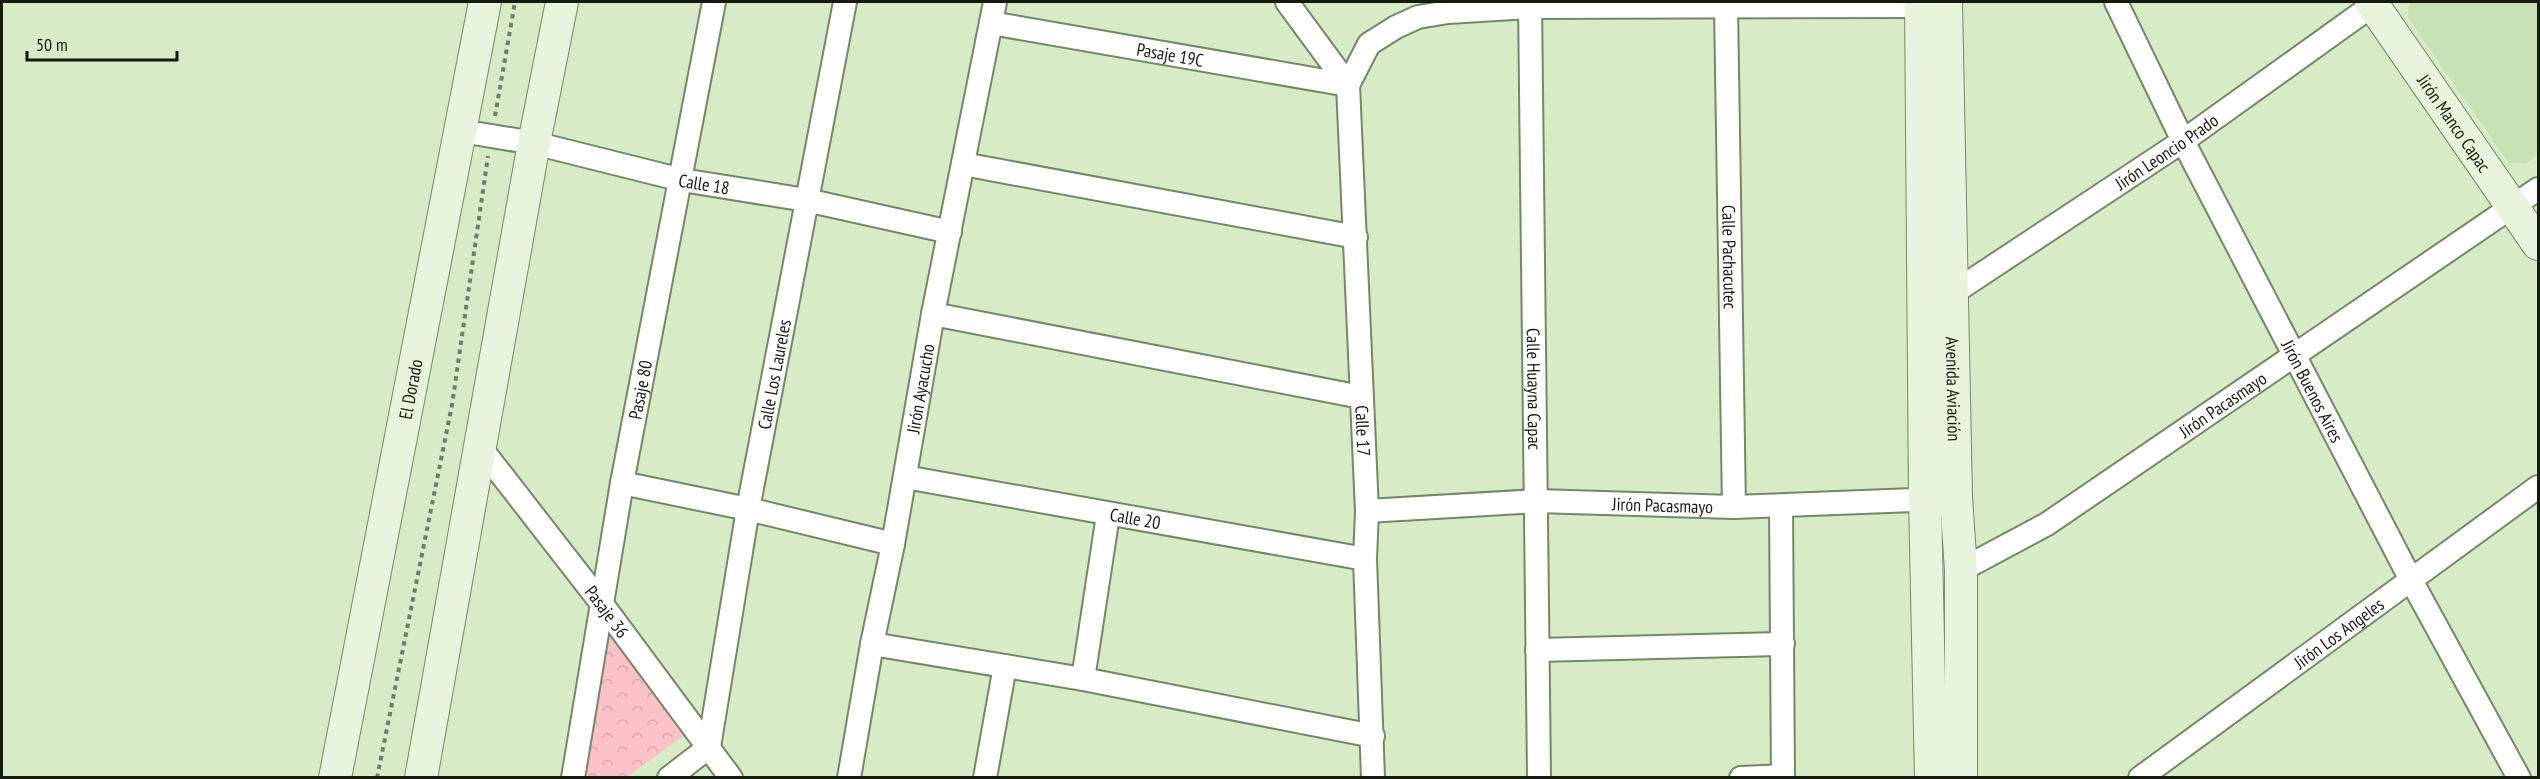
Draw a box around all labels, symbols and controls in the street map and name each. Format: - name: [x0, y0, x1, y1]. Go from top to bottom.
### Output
- scale bar: [27, 24, 177, 62]
- text: 50 m: [36, 33, 68, 56]
- street label: Pasaje 19C: [1135, 37, 1206, 71]
- street label: Jirón Manco Capac: [2412, 69, 2497, 177]
- street label: Jirón Leoncio Prado: [2109, 108, 2223, 195]
- street label: Calle 18: [677, 168, 731, 199]
- street label: Calle Pachacutec: [1718, 205, 1742, 310]
- street label: Calle Los Laureles: [752, 317, 796, 431]
- street label: Calle Huayna Capac: [1522, 328, 1547, 451]
- street label: Jirón Buenos Aires: [2276, 335, 2349, 446]
- street label: Avenida Aviación: [1941, 336, 1966, 441]
- street label: Jirón Ayacucho: [901, 342, 939, 436]
- street label: El Dorado: [393, 357, 427, 421]
- street label: Pasaje 80: [623, 358, 657, 421]
- street label: Jirón Pacasmayo: [2174, 366, 2271, 443]
- street label: Calle 17: [1351, 405, 1376, 457]
- street label: Jirón Pacasmayo: [1611, 492, 1714, 518]
- street label: Calle 20: [1108, 502, 1163, 534]
- street label: Pasaje 36: [580, 581, 634, 642]
- street label: Jirón Los Angeles: [2288, 592, 2388, 674]

